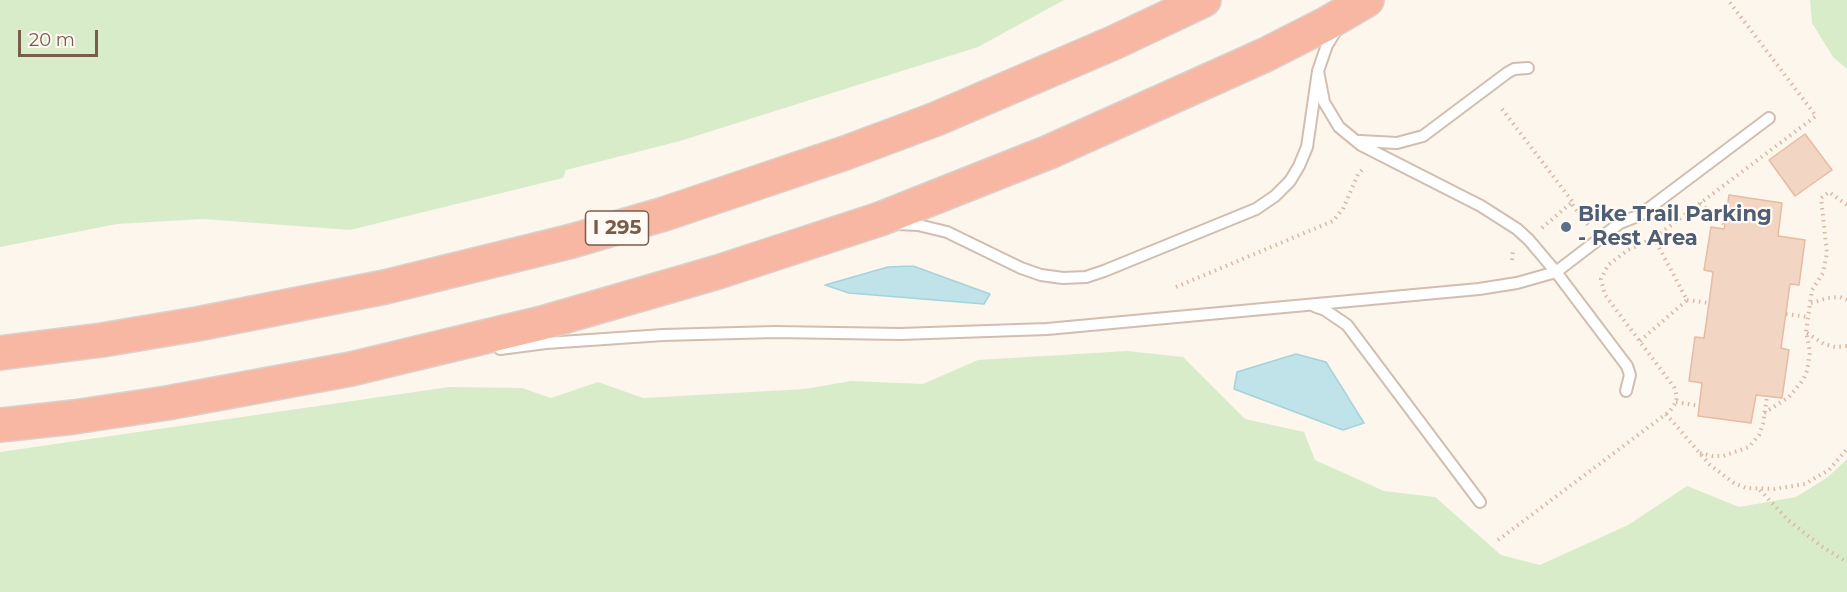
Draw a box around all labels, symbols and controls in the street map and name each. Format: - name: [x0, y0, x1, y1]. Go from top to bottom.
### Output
- scale bar: [21, 18, 100, 56]
- text: 20 m: [29, 29, 75, 51]
- place label: Bike Trail Parking - Rest Area: [1578, 202, 1772, 252]
- road number: I 295: [586, 211, 648, 245]
- marker: Bike Trail Parking - Rest Area: [1559, 220, 1573, 234]

